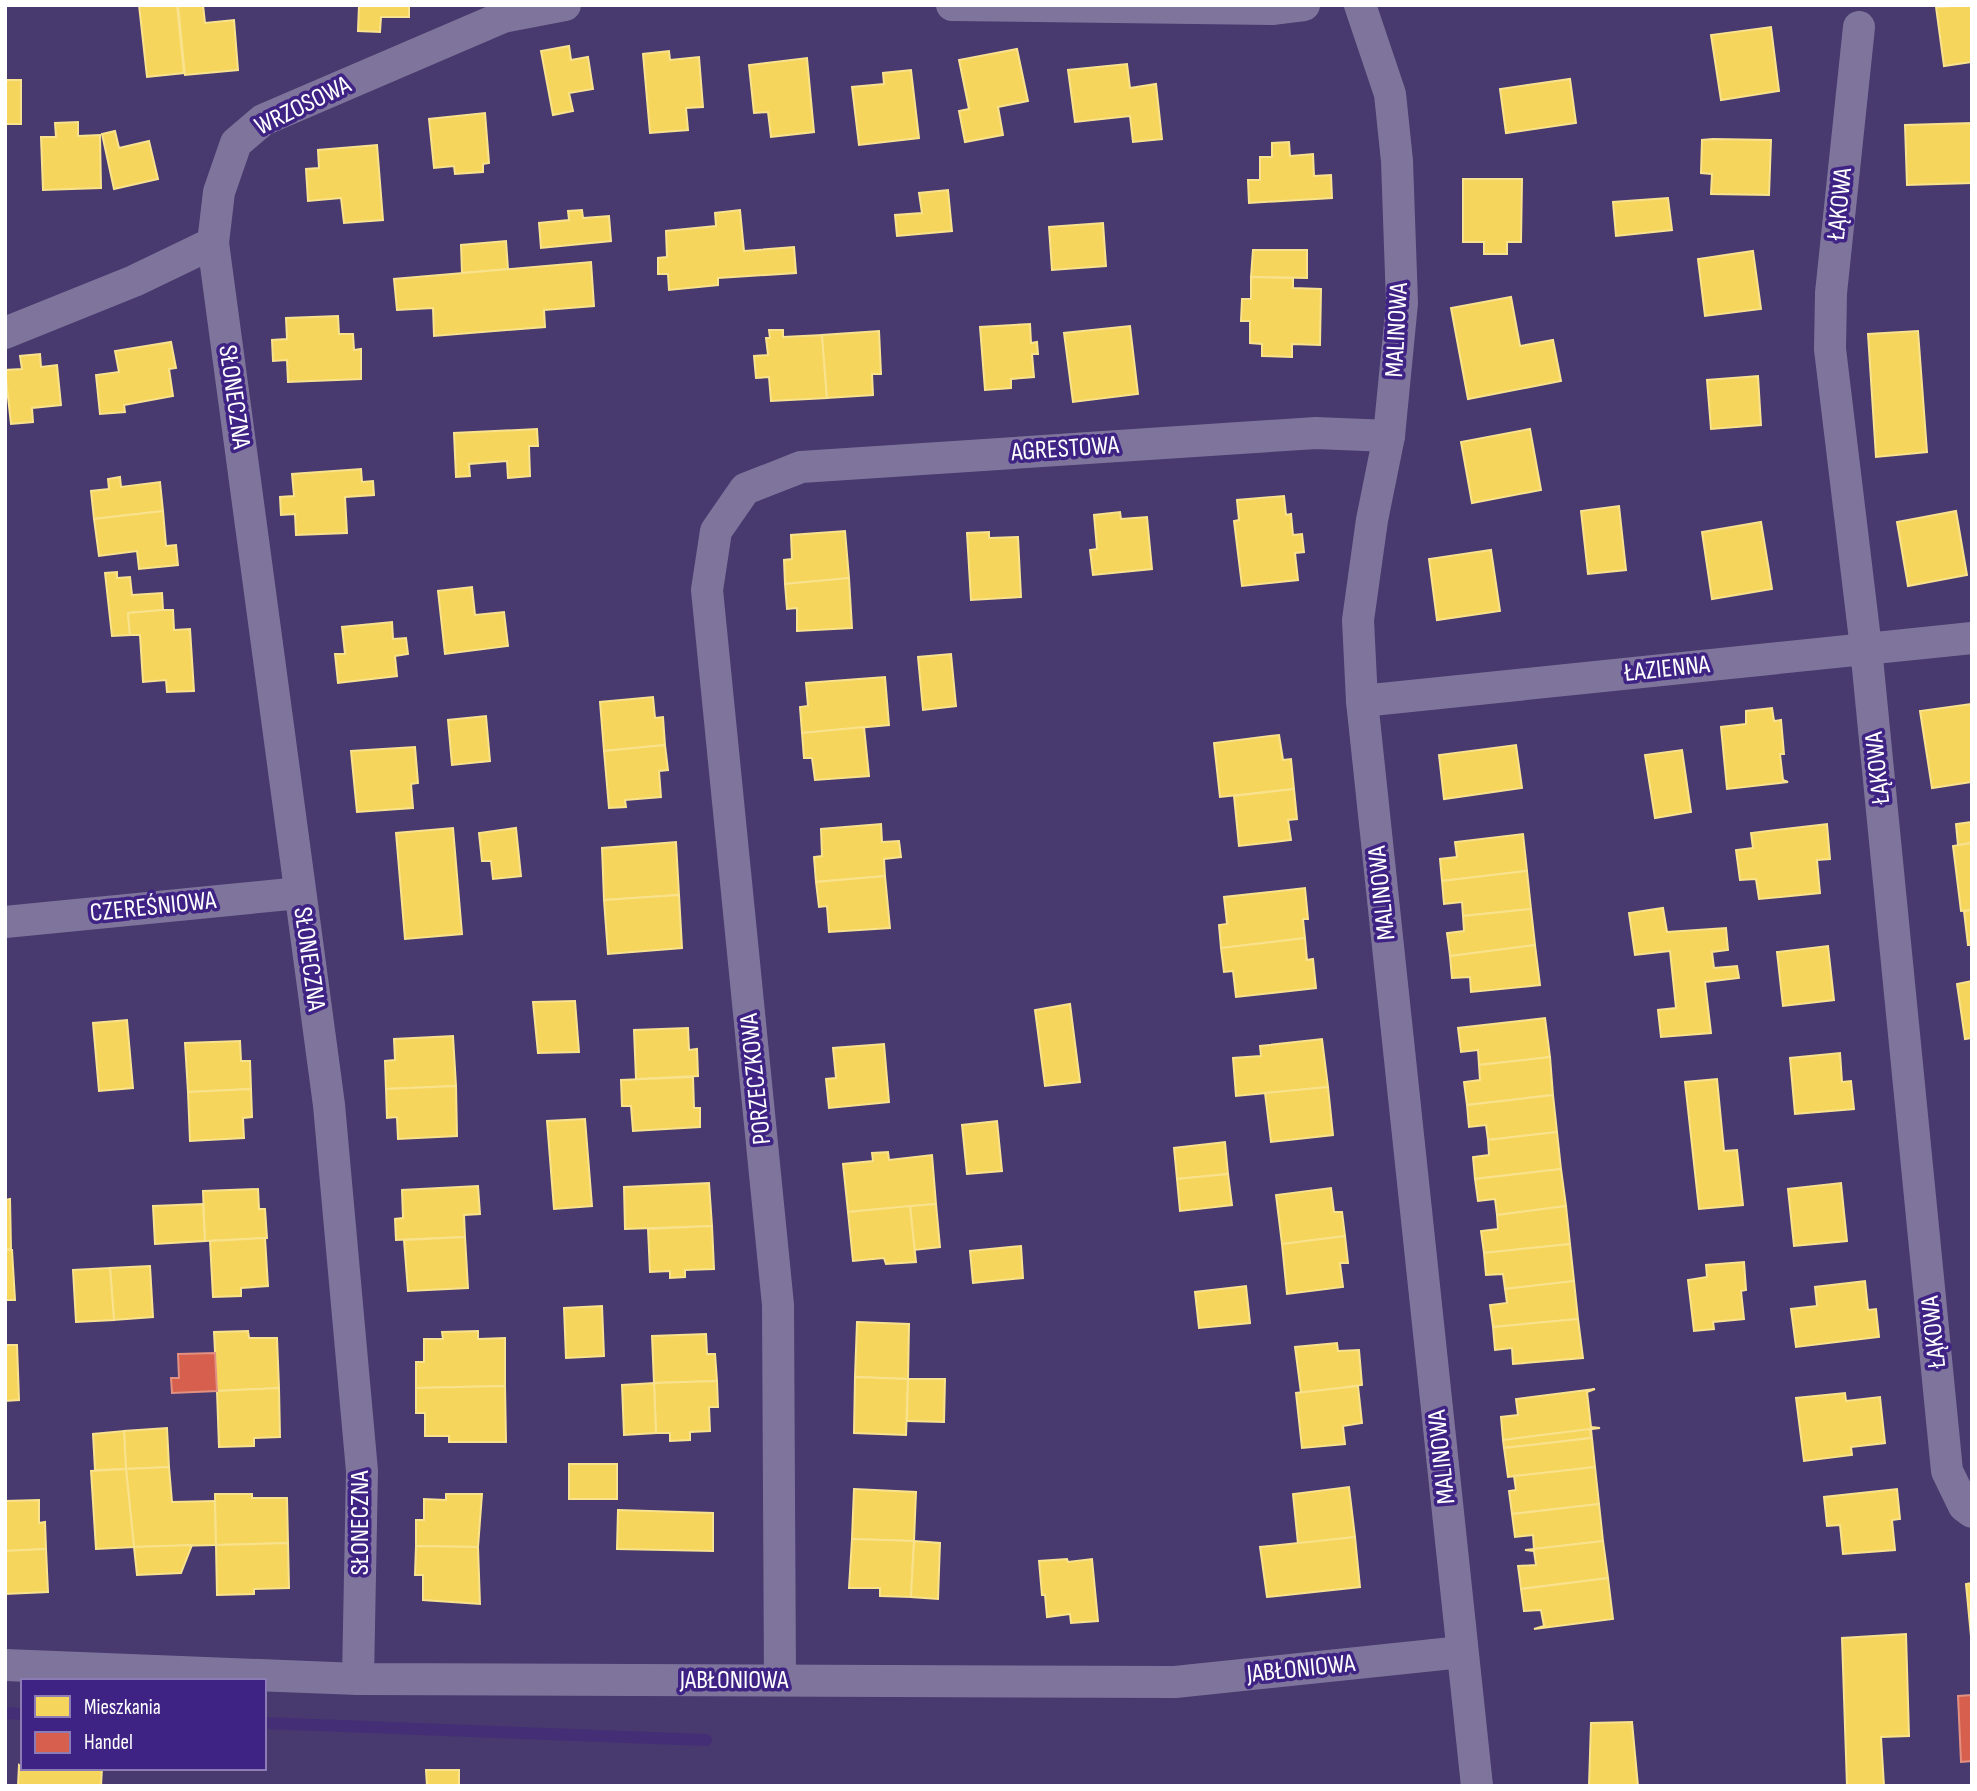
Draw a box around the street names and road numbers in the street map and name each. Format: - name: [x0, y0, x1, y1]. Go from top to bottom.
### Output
- street label: WRZOSOWA: [250, 69, 357, 143]
- street label: ŁĄKOWA: [1821, 165, 1859, 243]
- street label: MALINOWA: [1379, 281, 1415, 378]
- street label: SŁONECZNA: [211, 343, 257, 452]
- street label: AGRESTOWA: [1009, 430, 1121, 468]
- street label: ŁAZIENNA: [1622, 649, 1712, 689]
- street label: ŁĄKOWA: [1859, 729, 1897, 807]
- street label: MALINOWA: [1362, 843, 1402, 942]
- street label: CZEREŚNIOWA: [88, 885, 218, 929]
- street label: SŁONECZNA: [286, 905, 332, 1014]
- street label: PORZECZKOWA: [734, 1011, 778, 1146]
- street label: ŁĄKOWA: [1915, 1293, 1953, 1371]
- street label: MALINOWA: [1422, 1407, 1462, 1506]
- street label: SŁONECZNA: [345, 1470, 376, 1575]
- street label: JABŁONIOWA: [1244, 1648, 1358, 1690]
- street label: JABŁONIOWA: [679, 1665, 789, 1696]

